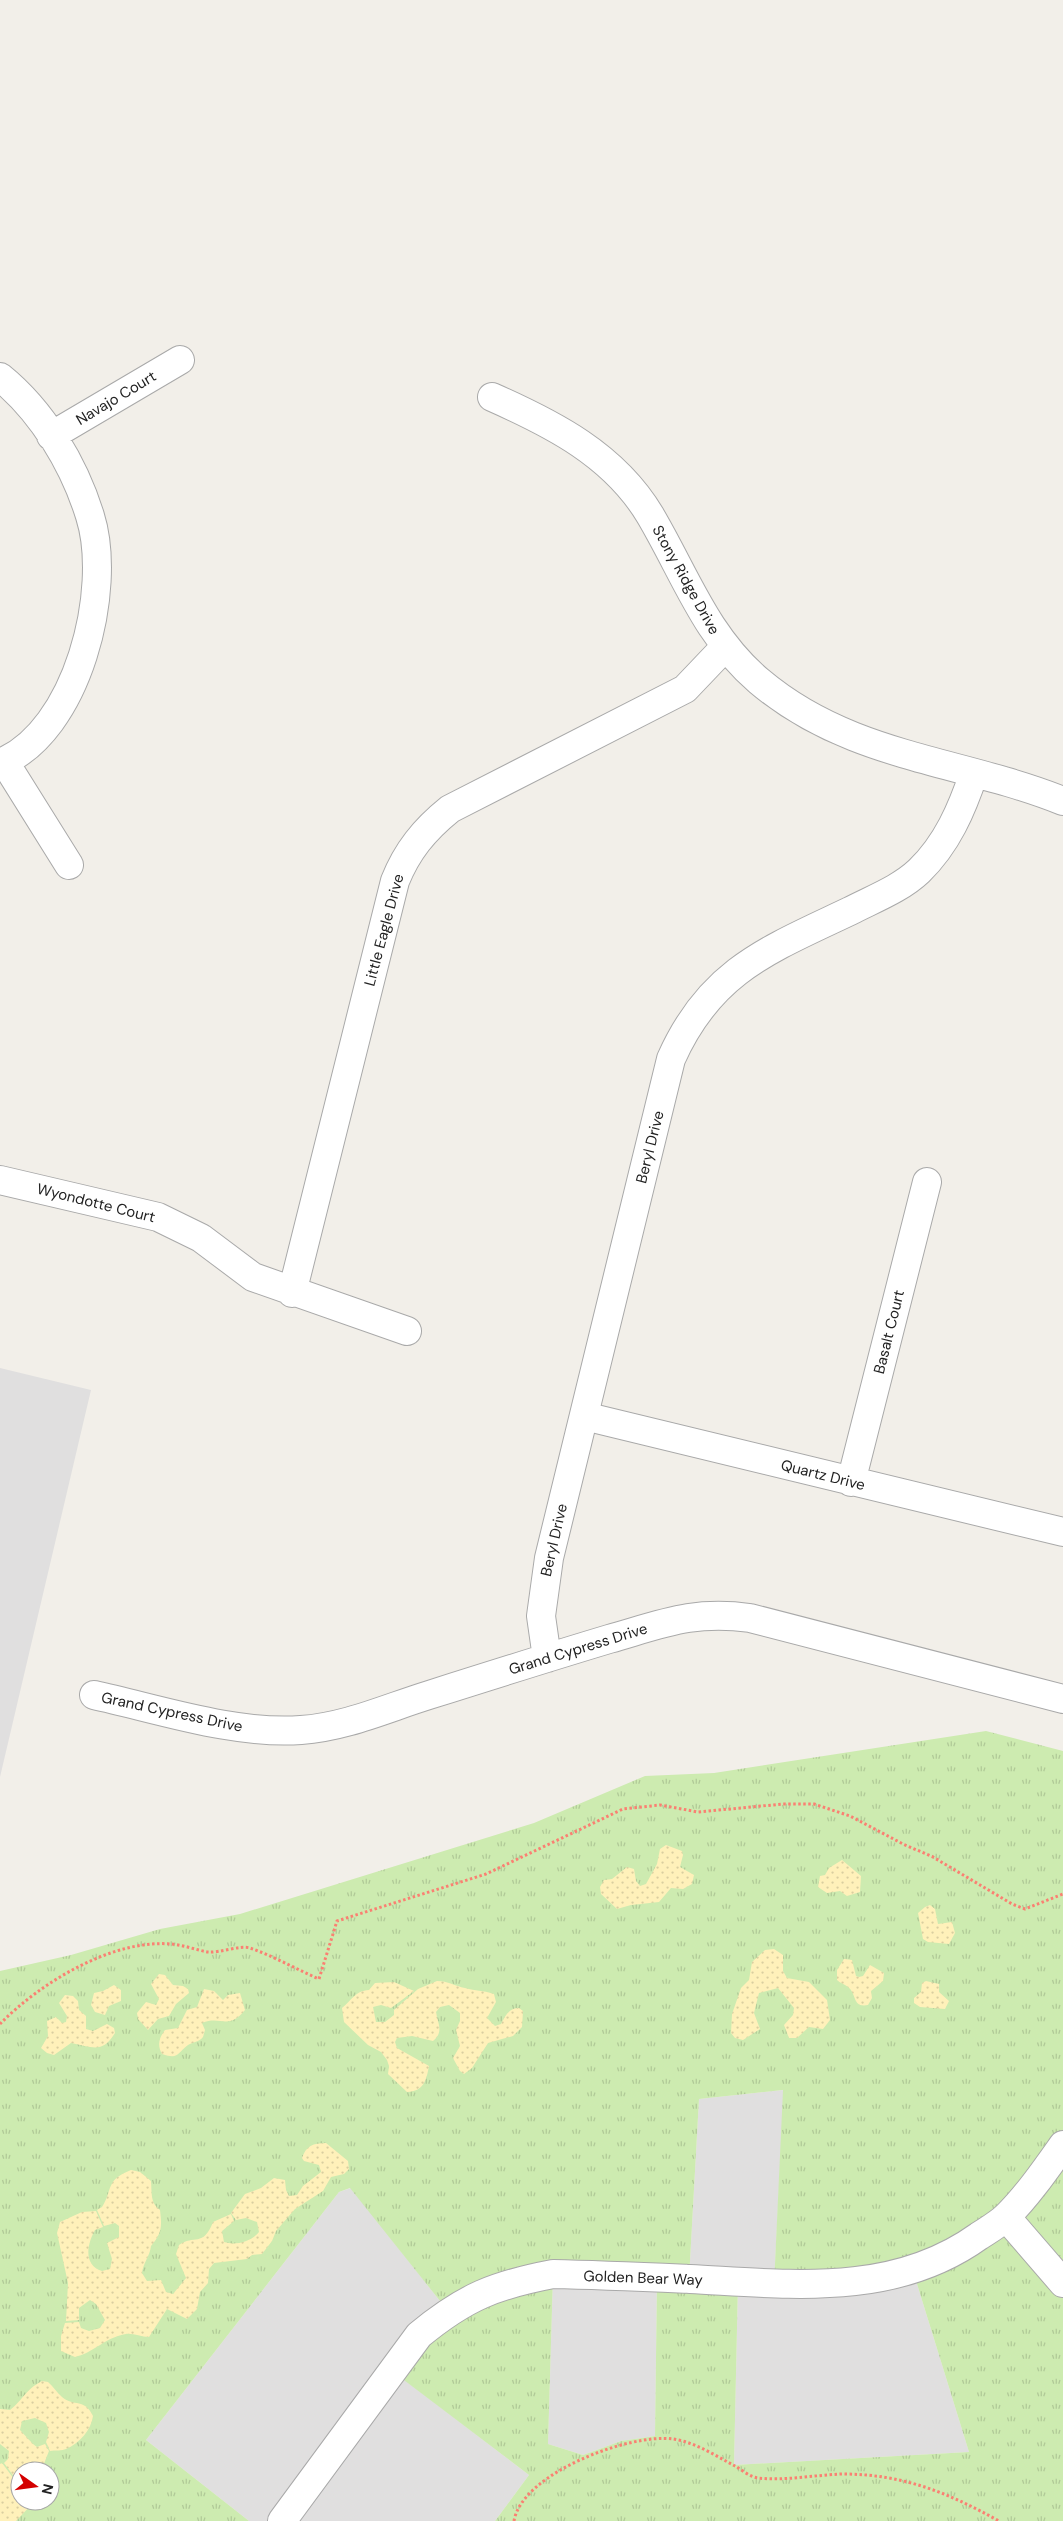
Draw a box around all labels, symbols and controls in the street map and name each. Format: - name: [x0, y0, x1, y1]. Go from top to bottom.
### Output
- street label: Navajo Court: [72, 366, 160, 430]
- street label: Stony Ridge Drive: [648, 522, 724, 638]
- street label: Little Eagle Drive: [359, 872, 409, 988]
- street label: Beryl Drive: [631, 1109, 669, 1185]
- street label: Wyondotte Court: [35, 1179, 157, 1227]
- street label: Basalt Court: [869, 1288, 909, 1376]
- street label: Quartz Drive: [779, 1455, 867, 1495]
- street label: Beryl Drive: [536, 1502, 572, 1578]
- street label: Grand Cypress Drive: [506, 1618, 650, 1680]
- street label: Grand Cypress Drive: [100, 1687, 244, 1737]
- street label: Golden Bear Way: [583, 2266, 704, 2290]
- north arrow: [10, 2461, 60, 2511]
- text: N: [38, 2482, 58, 2496]

